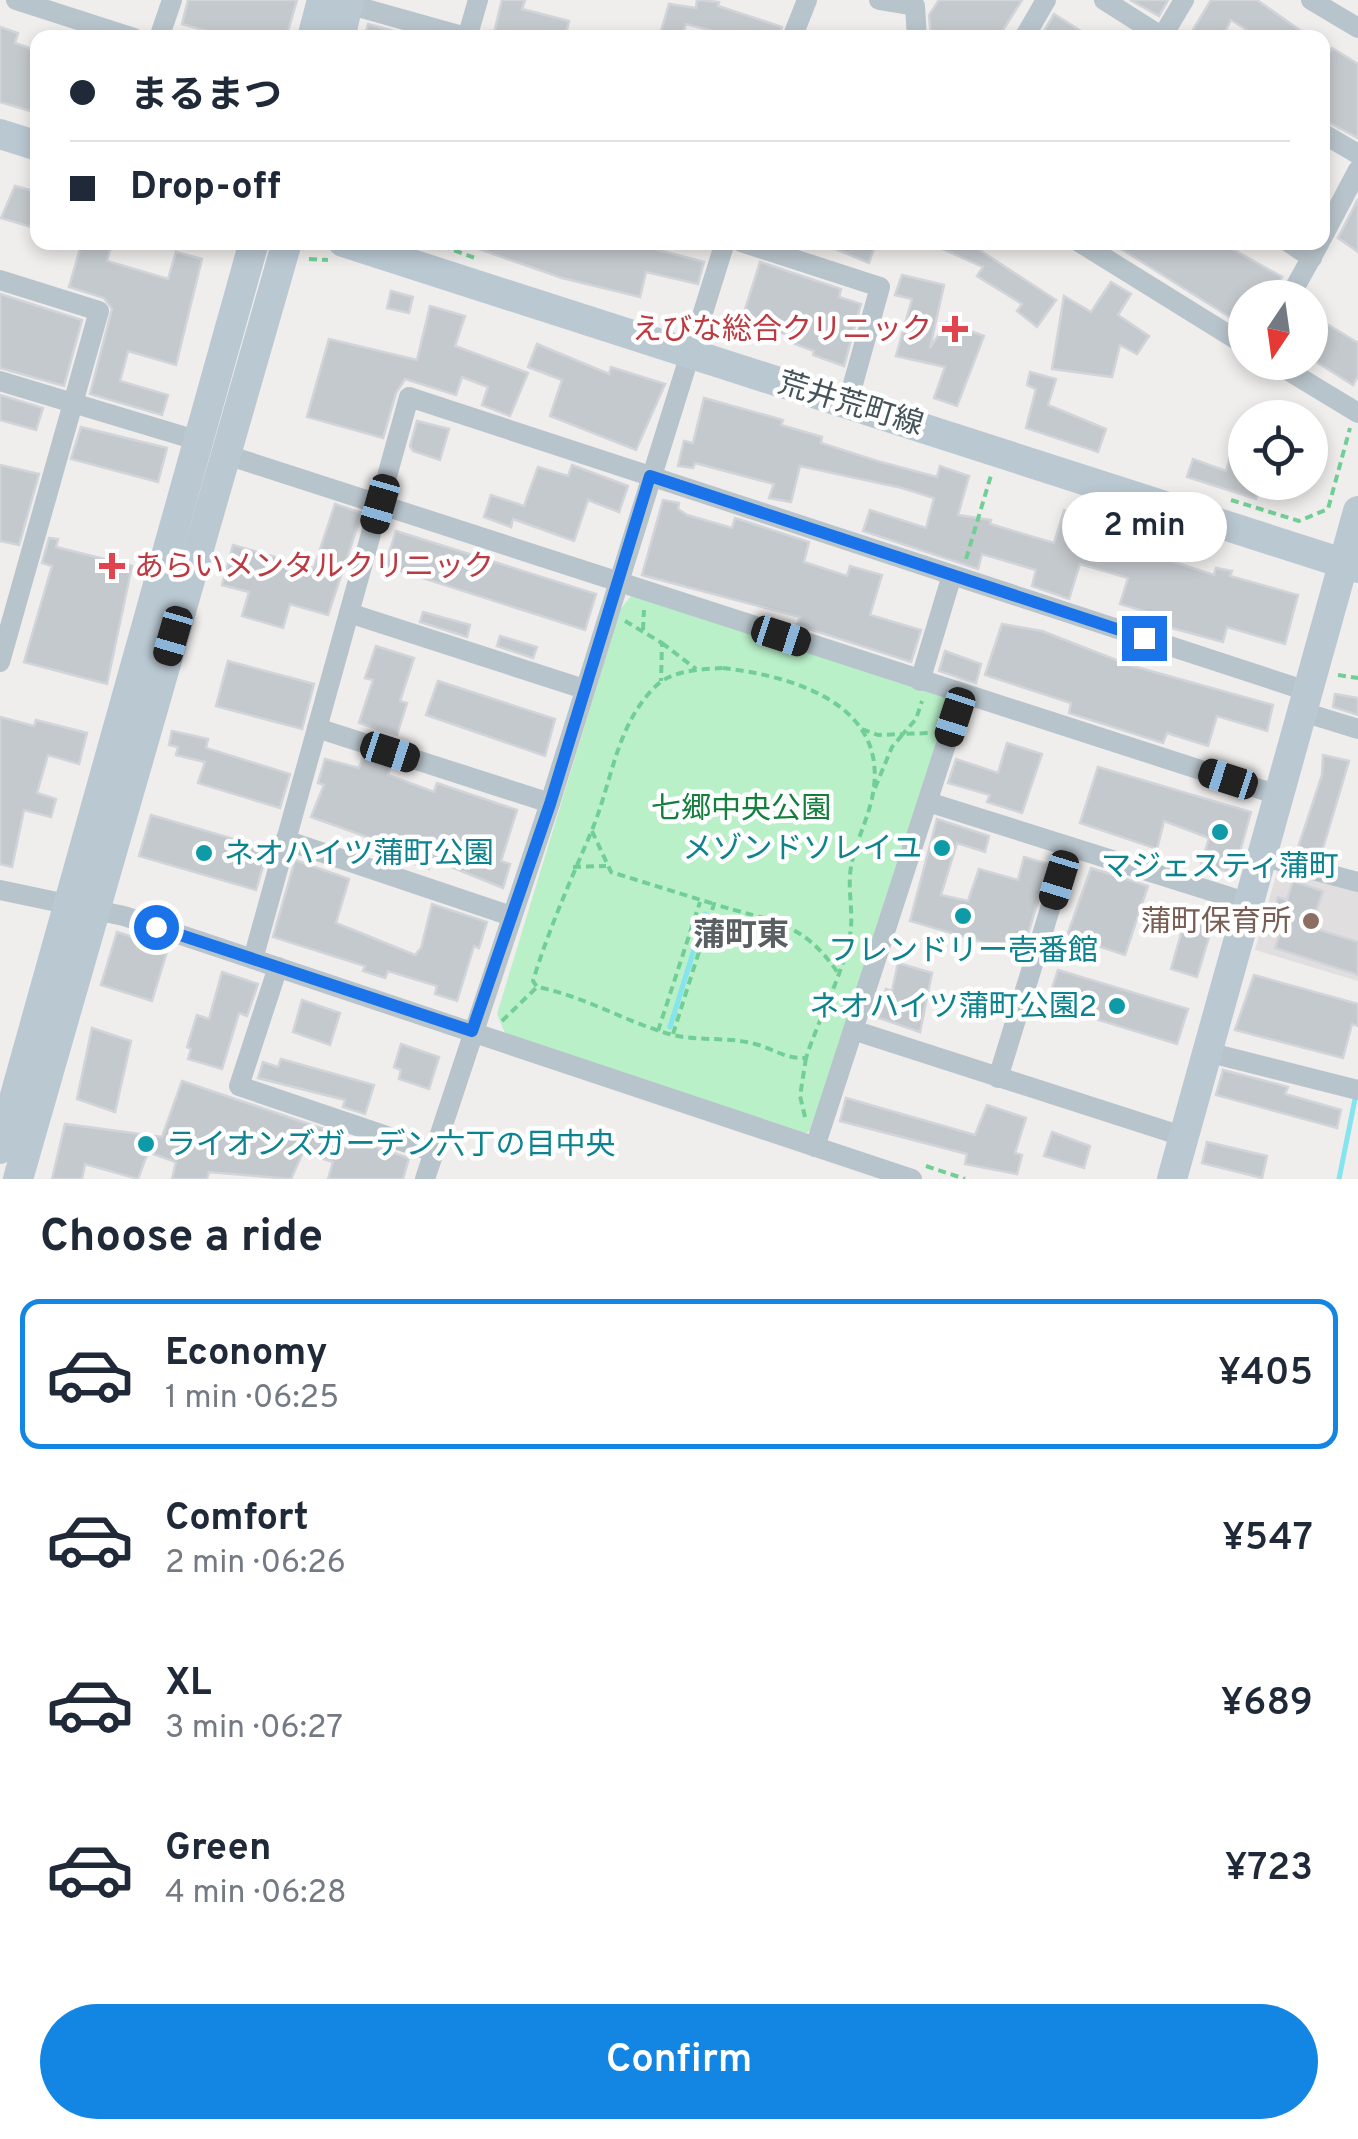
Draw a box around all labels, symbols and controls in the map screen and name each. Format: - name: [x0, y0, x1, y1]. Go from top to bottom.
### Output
- text: まるまつ: [130, 73, 282, 122]
- text: Drop-off: [130, 164, 281, 213]
- north arrow: [1228, 280, 1328, 380]
- map controls: [1228, 280, 1328, 500]
- place label: えびな総合クリニック: [632, 313, 932, 350]
- marker: えびな総合クリニック: [942, 316, 968, 342]
- street label: 荒井荒町線: [773, 366, 927, 445]
- button: locate: [1228, 400, 1328, 500]
- car: [357, 471, 403, 537]
- callout: 2 min: [1062, 493, 1226, 563]
- text: 2 min: [1103, 507, 1186, 547]
- place label: あらいメンタルクリニック: [134, 550, 494, 587]
- marker: あらいメンタルクリニック: [99, 553, 125, 579]
- car: [150, 603, 196, 669]
- car: [748, 612, 814, 660]
- route end: [1122, 616, 1167, 661]
- car: [931, 684, 979, 750]
- car: [357, 728, 423, 776]
- car: [1195, 755, 1261, 803]
- park label: 七郷中央公園: [651, 792, 831, 829]
- marker: マジェスティ蒲町: [1209, 821, 1231, 843]
- place label: メゾンドソレイユ: [683, 832, 922, 869]
- place label: ネオハイツ蒲町公園: [224, 837, 493, 874]
- marker: メゾンドソレイユ: [931, 837, 953, 859]
- marker: ネオハイツ蒲町公園: [193, 842, 215, 864]
- car: [1036, 847, 1082, 913]
- place label: マジェスティ蒲町: [1101, 850, 1339, 887]
- route start: [134, 905, 179, 950]
- marker: フレンドリー壱番館: [952, 905, 974, 927]
- place label: 蒲町保育所: [1141, 905, 1291, 942]
- marker: 蒲町保育所: [1300, 910, 1322, 932]
- district label: 蒲町東: [693, 917, 789, 957]
- place label: フレンドリー壱番館: [828, 934, 1098, 971]
- place label: ネオハイツ蒲町公園2: [809, 990, 1097, 1027]
- marker: ネオハイツ蒲町公園2: [1106, 995, 1128, 1017]
- place label: ライオンズガーデン六丁の目中央: [166, 1128, 615, 1165]
- marker: ライオンズガーデン六丁の目中央: [135, 1133, 157, 1155]
- text: Choose a ride: [40, 1210, 323, 1267]
- icon: car: [45, 1329, 135, 1419]
- text: Economy: [165, 1330, 327, 1379]
- text: ¥405: [1218, 1350, 1313, 1399]
- text: 1 min · 06:25: [165, 1379, 339, 1419]
- icon: car: [45, 1494, 135, 1584]
- text: Comfort: [165, 1495, 309, 1544]
- text: ¥547: [1222, 1515, 1313, 1564]
- text: 2 min · 06:26: [165, 1544, 346, 1584]
- icon: car: [45, 1659, 135, 1749]
- text: XL: [165, 1660, 212, 1709]
- text: ¥689: [1221, 1680, 1313, 1729]
- text: 3 min · 06:27: [165, 1709, 343, 1749]
- icon: car: [45, 1824, 135, 1914]
- text: Green: [165, 1825, 271, 1874]
- text: ¥723: [1225, 1845, 1313, 1894]
- text: 4 min · 06:28: [165, 1874, 347, 1914]
- button: Confirm: [40, 2004, 1318, 2119]

